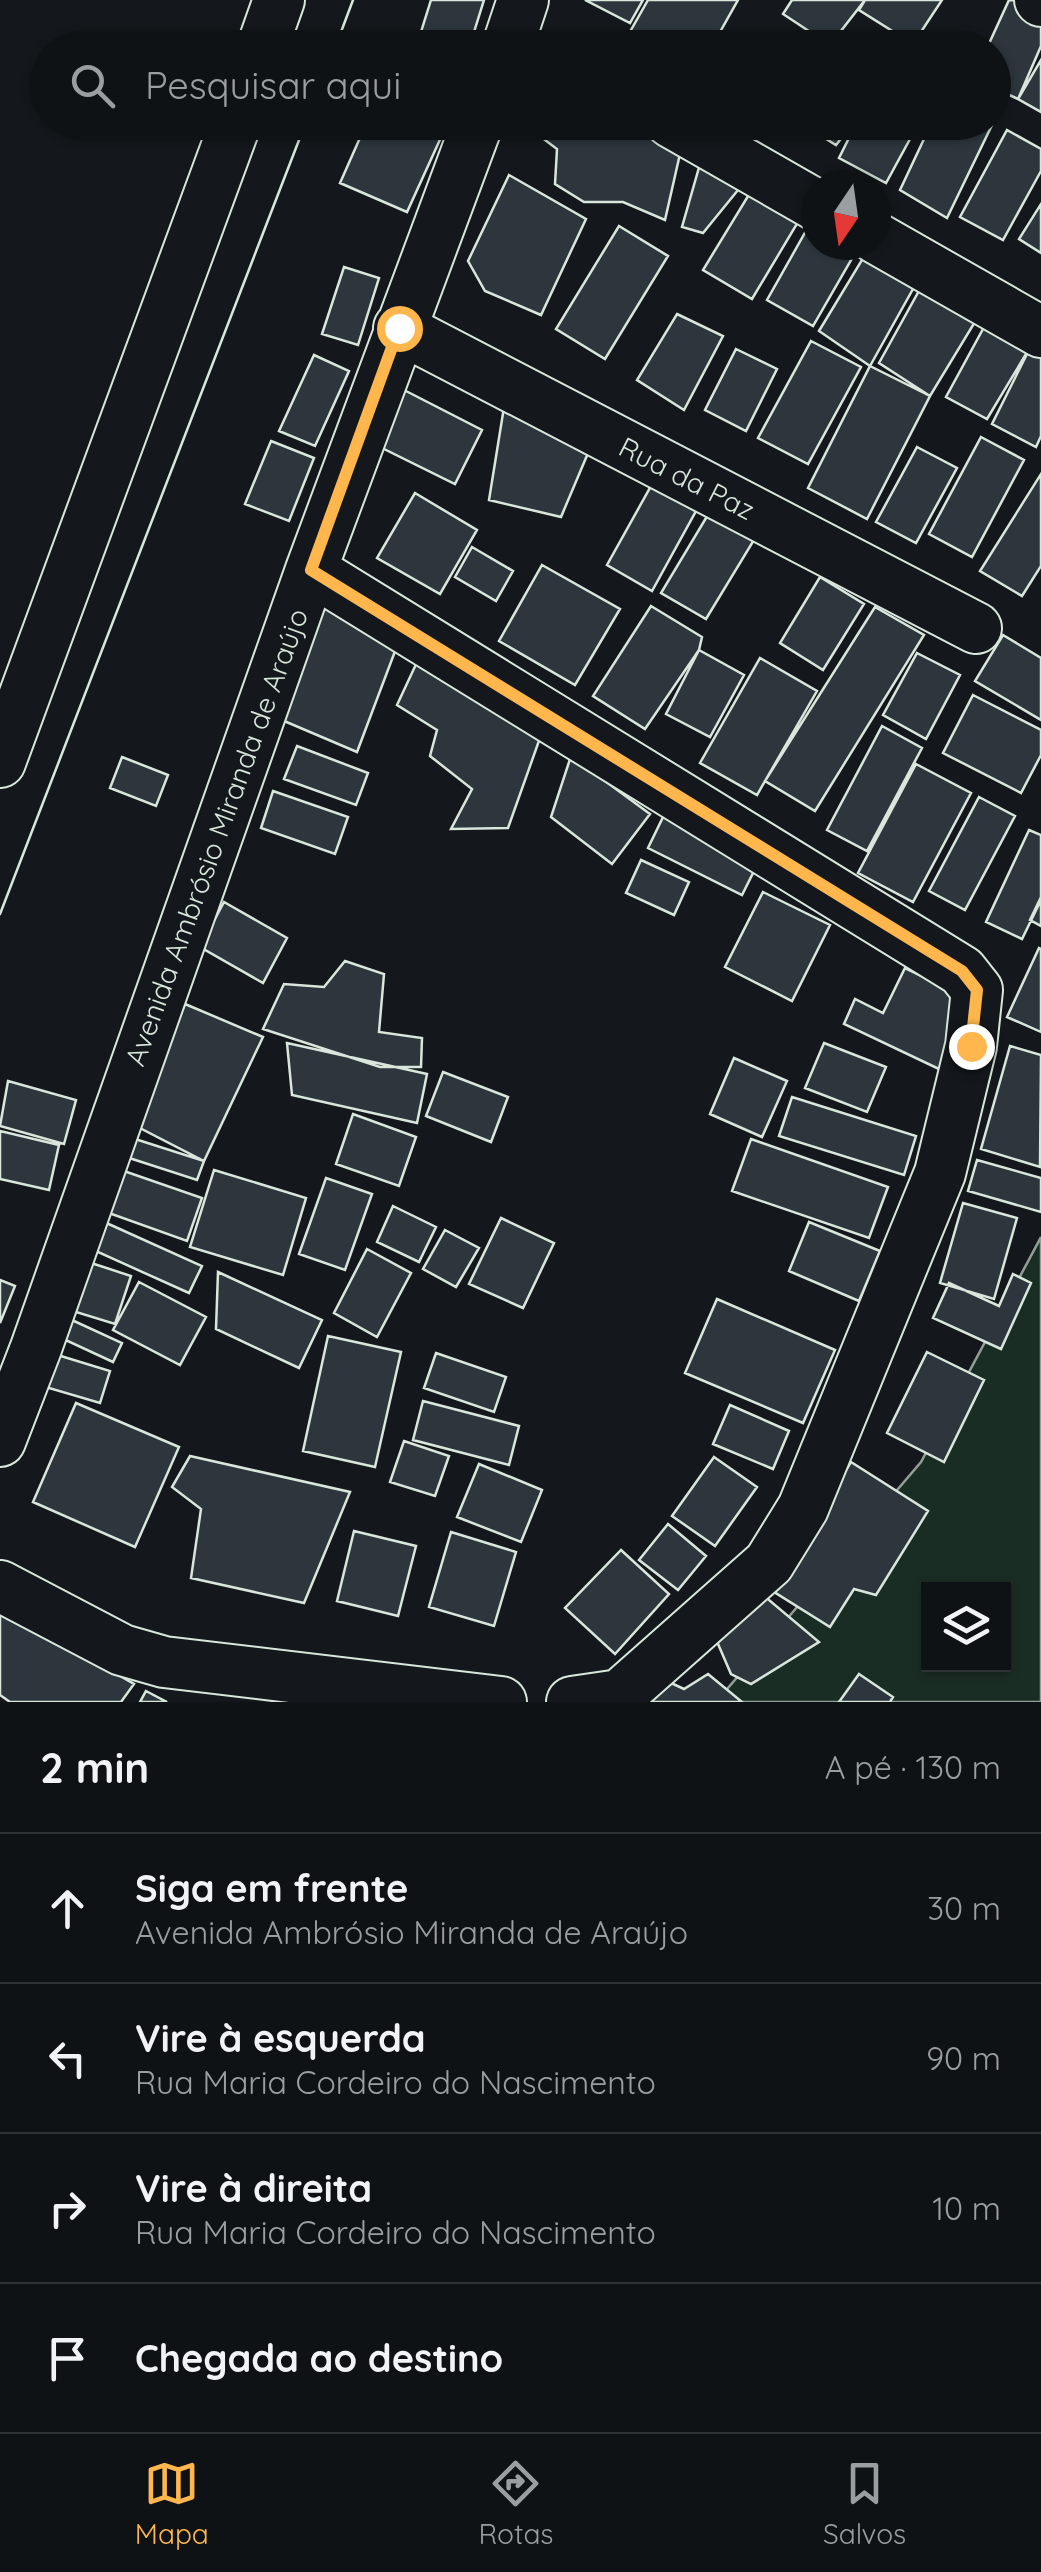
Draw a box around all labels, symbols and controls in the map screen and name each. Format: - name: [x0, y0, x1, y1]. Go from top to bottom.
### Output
- search box: [30, 30, 1011, 140]
- icon: search: [65, 58, 120, 113]
- text: Pesquisar aqui: [145, 61, 401, 109]
- north arrow: [801, 170, 891, 260]
- route start: [377, 306, 423, 352]
- street label: Rua da Paz: [613, 429, 761, 527]
- street label: Avenida Ambrósio Miranda de Araújo: [117, 604, 315, 1070]
- route end: [949, 1024, 995, 1070]
- map controls: [921, 1582, 1011, 1672]
- button: layers: [921, 1582, 1011, 1672]
- text: 2 min: [40, 1741, 149, 1794]
- text: A pé · 130 m: [825, 1747, 1001, 1787]
- text: Siga em frente: [135, 1864, 408, 1912]
- icon: ahead: [40, 1881, 95, 1936]
- text: 30 m: [927, 1888, 1001, 1928]
- text: Avenida Ambrósio Miranda de Araújo: [135, 1912, 688, 1952]
- text: Vire à esquerda: [135, 2014, 426, 2062]
- icon: left: [40, 2031, 95, 2086]
- text: 90 m: [926, 2038, 1001, 2078]
- text: Rua Maria Cordeiro do Nascimento: [135, 2062, 656, 2102]
- text: Vire à direita: [135, 2164, 372, 2212]
- icon: right: [40, 2181, 95, 2236]
- text: 10 m: [932, 2188, 1001, 2228]
- text: Rua Maria Cordeiro do Nascimento: [135, 2212, 656, 2252]
- icon: arrive: [40, 2331, 95, 2386]
- text: Chegada ao destino: [135, 2334, 503, 2382]
- tab: Mapa: [135, 2456, 209, 2551]
- tab: Rotas: [478, 2456, 554, 2551]
- tab: Salvos: [823, 2456, 906, 2551]

